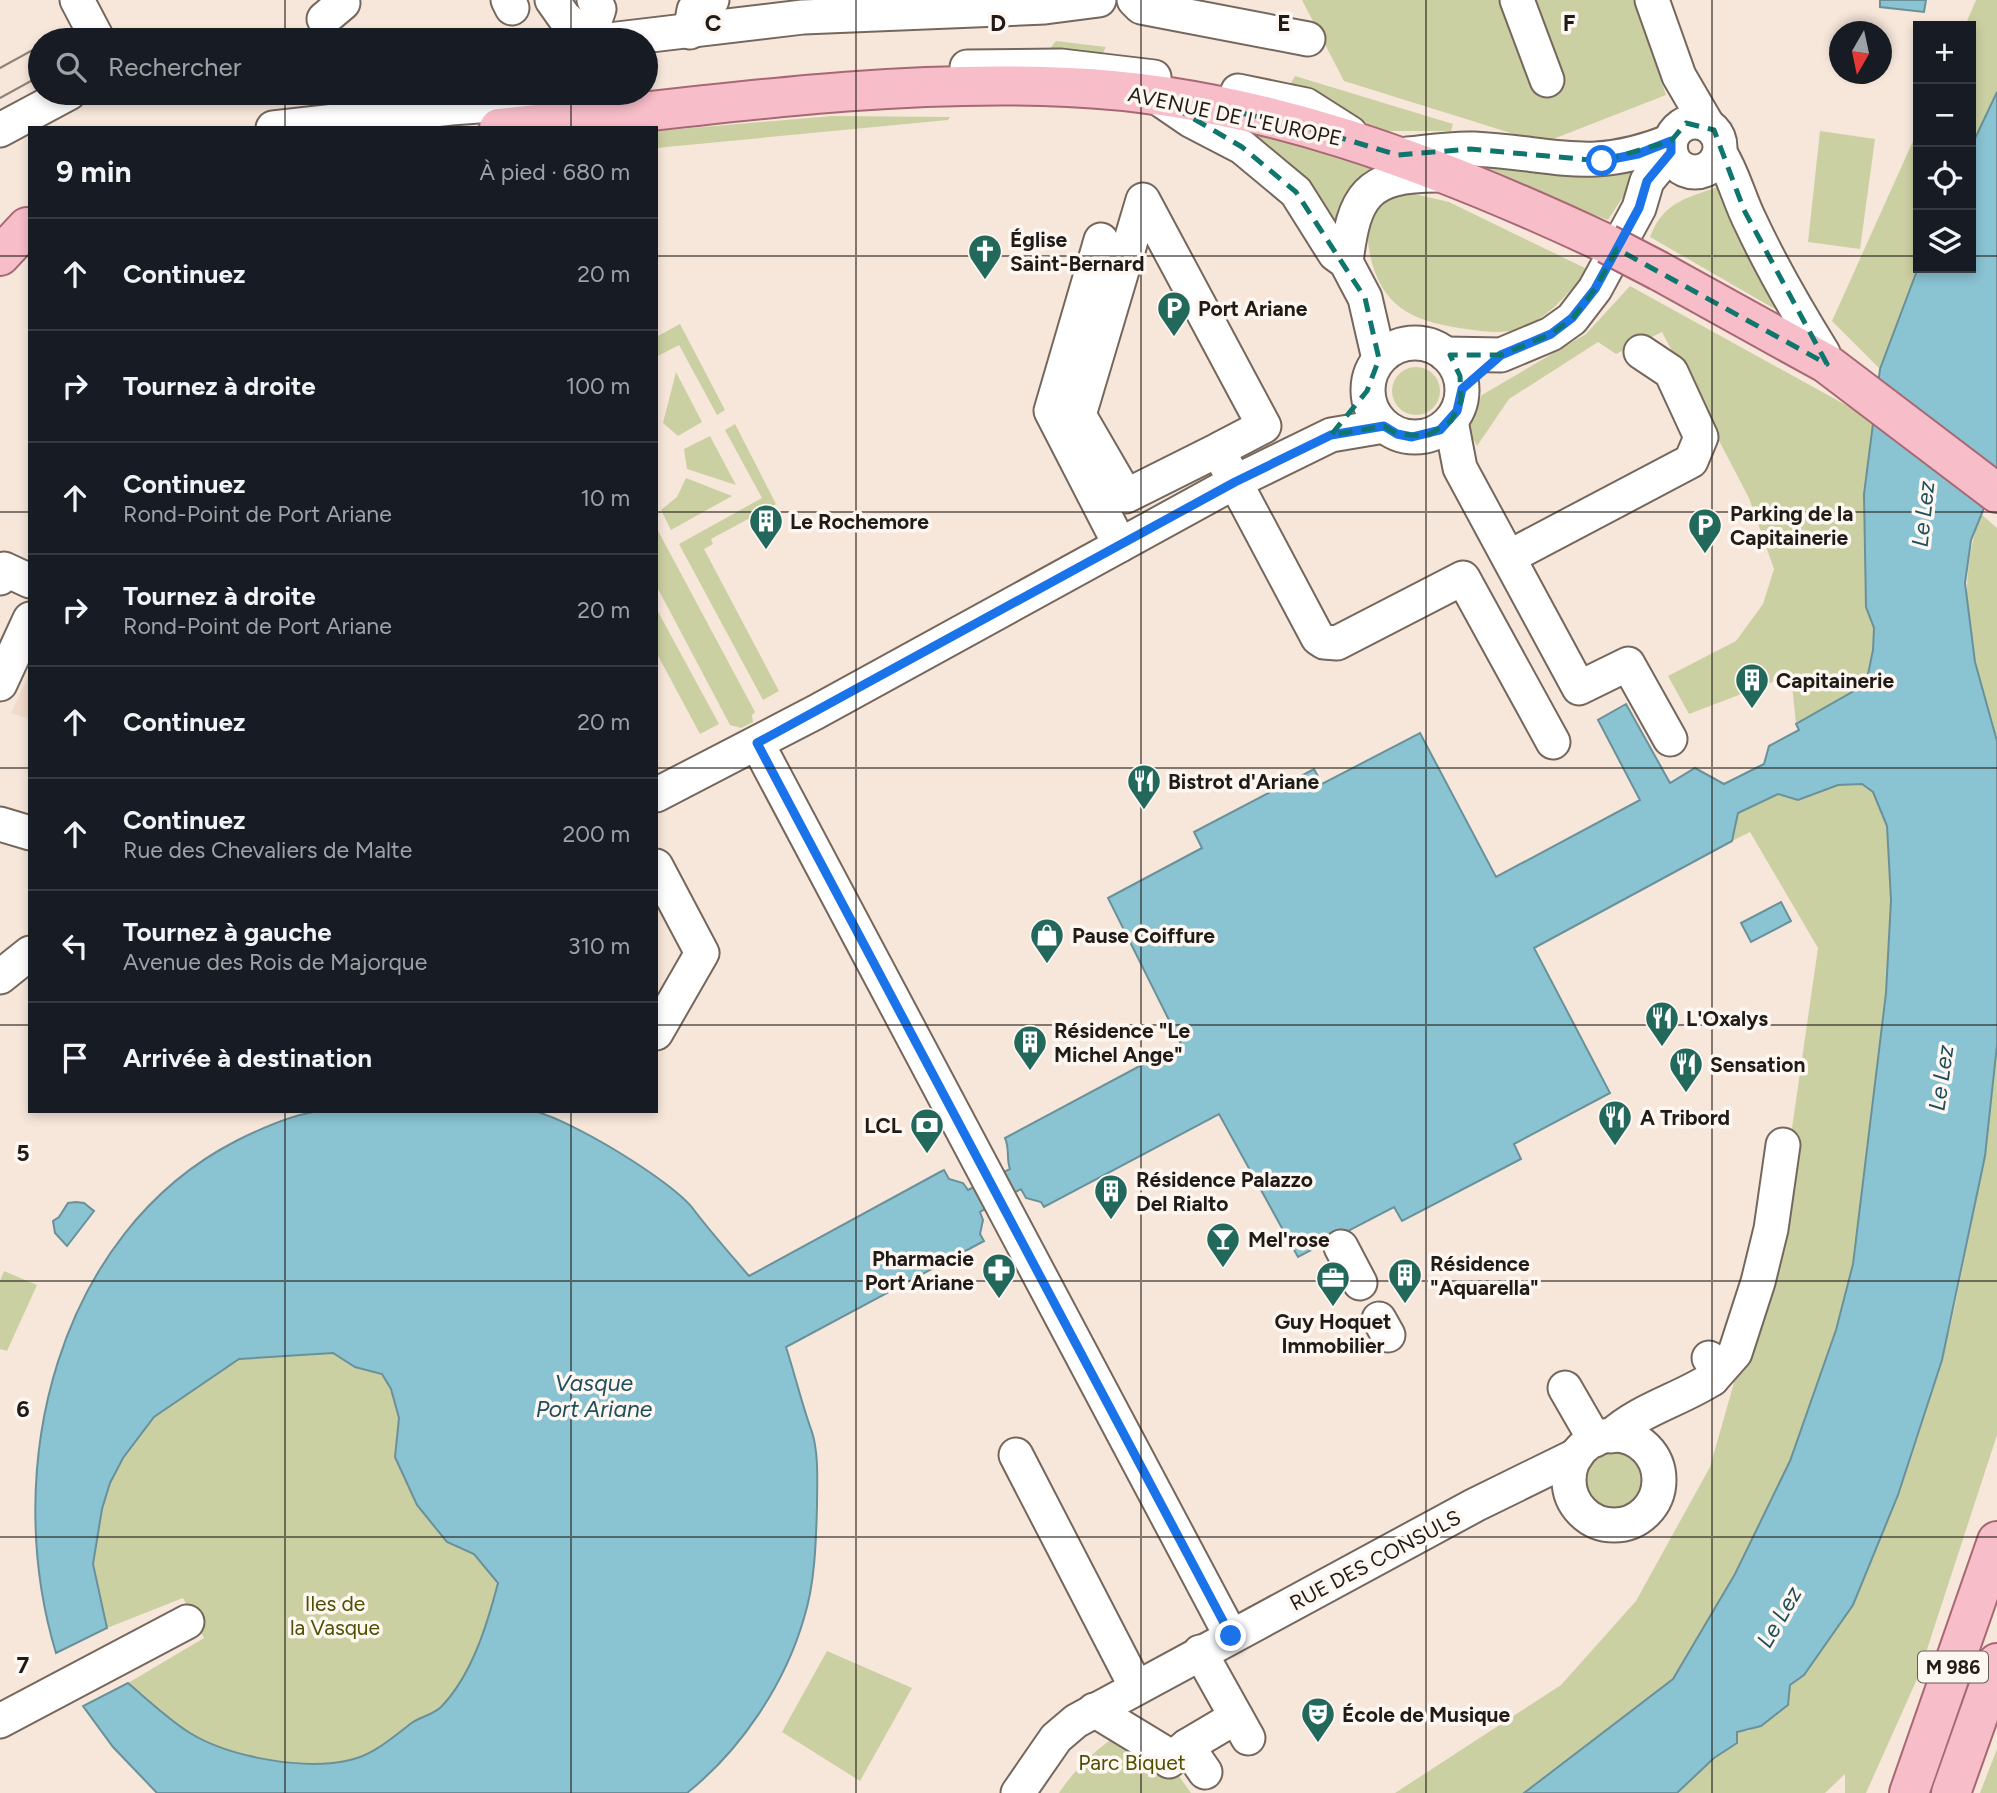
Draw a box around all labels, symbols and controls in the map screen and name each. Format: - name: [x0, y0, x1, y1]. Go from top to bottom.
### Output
- text: C: [705, 9, 722, 37]
- text: D: [990, 9, 1006, 37]
- text: E: [1277, 9, 1291, 37]
- text: F: [1563, 9, 1576, 37]
- north arrow: [1829, 21, 1892, 84]
- map controls: [1913, 21, 1976, 273]
- button: +: [1913, 21, 1976, 84]
- search box: [28, 28, 658, 105]
- icon: search: [52, 48, 90, 86]
- text: Rechercher: [108, 51, 242, 83]
- street label: AVENUE DE L'EUROPE: [1126, 81, 1344, 151]
- button: −: [1913, 84, 1976, 147]
- route start: [1586, 145, 1617, 176]
- button: locate: [1913, 147, 1976, 210]
- text: 9 min: [56, 153, 132, 190]
- text: À pied · 680 m: [479, 158, 630, 186]
- button: layers: [1913, 210, 1976, 273]
- place label: Église Saint-Bernard: [1010, 227, 1144, 276]
- church icon: Église Saint-Bernard: [966, 232, 1004, 281]
- icon: ahead: [56, 255, 94, 293]
- text: Continuez: [123, 258, 245, 290]
- text: 20 m: [577, 260, 630, 288]
- parking icon: Port Ariane: [1155, 289, 1193, 338]
- place label: Port Ariane: [1198, 296, 1308, 321]
- icon: right: [56, 367, 94, 405]
- text: Tournez à droite: [123, 370, 316, 402]
- text: 100 m: [566, 372, 630, 400]
- text: Continuez: [123, 468, 245, 500]
- icon: ahead: [56, 479, 94, 517]
- water label: Le Lez: [1906, 479, 1940, 548]
- text: 10 m: [581, 484, 630, 512]
- text: Rond-Point de Port Ariane: [123, 500, 392, 528]
- place label: Parking de la Capitainerie: [1730, 501, 1853, 550]
- building icon: Le Rochemore: [747, 502, 785, 551]
- parking icon: Parking de la Capitainerie: [1686, 506, 1724, 555]
- place label: Le Rochemore: [790, 509, 929, 534]
- text: Tournez à droite: [123, 580, 316, 612]
- icon: right: [56, 591, 94, 629]
- text: 20 m: [577, 596, 630, 624]
- text: Rond-Point de Port Ariane: [123, 612, 392, 640]
- building icon: Capitainerie: [1733, 661, 1771, 710]
- place label: Capitainerie: [1776, 668, 1895, 693]
- icon: ahead: [56, 703, 94, 741]
- text: Continuez: [123, 706, 245, 738]
- text: 20 m: [577, 708, 630, 736]
- restaurant icon: Bistrot d'Ariane: [1125, 762, 1163, 811]
- place label: Bistrot d'Ariane: [1168, 769, 1319, 794]
- text: Continuez: [123, 804, 245, 836]
- icon: ahead: [56, 815, 94, 853]
- text: 200 m: [562, 820, 630, 848]
- text: Rue des Chevaliers de Malte: [123, 836, 412, 864]
- text: Tournez à gauche: [123, 916, 332, 948]
- shop icon: Pause Coiffure: [1028, 916, 1066, 965]
- place label: Pause Coiffure: [1072, 923, 1215, 948]
- icon: left: [56, 927, 94, 965]
- text: 310 m: [568, 932, 630, 960]
- text: Avenue des Rois de Majorque: [123, 948, 427, 976]
- restaurant icon: L'Oxalys: [1643, 999, 1681, 1048]
- place label: L'Oxalys: [1686, 1006, 1768, 1031]
- place label: Résidence "Le Michel Ange": [1054, 1018, 1191, 1067]
- building icon: Résidence "Le Michel Ange": [1011, 1023, 1049, 1072]
- icon: arrive: [56, 1039, 94, 1077]
- text: Arrivée à destination: [123, 1042, 372, 1074]
- water label: Le Lez: [1923, 1043, 1960, 1113]
- restaurant icon: Sensation: [1667, 1045, 1705, 1094]
- place label: Sensation: [1710, 1052, 1805, 1077]
- restaurant icon: A Tribord: [1596, 1098, 1634, 1147]
- place label: A Tribord: [1640, 1105, 1730, 1130]
- bank icon: LCL: [908, 1106, 946, 1155]
- place label: LCL: [864, 1113, 902, 1138]
- text: 5: [16, 1139, 30, 1167]
- place label: Résidence Palazzo Del Rialto: [1136, 1167, 1313, 1216]
- building icon: Résidence Palazzo Del Rialto: [1092, 1172, 1130, 1221]
- bar icon: Mel'rose: [1204, 1220, 1242, 1269]
- place label: Mel'rose: [1248, 1227, 1330, 1252]
- place label: Pharmacie Port Ariane: [865, 1246, 974, 1295]
- pharmacy icon: Pharmacie Port Ariane: [980, 1251, 1018, 1300]
- place label: Résidence "Aquarella": [1430, 1251, 1539, 1300]
- building icon: Résidence "Aquarella": [1386, 1256, 1424, 1305]
- office icon: Guy Hoquet Immobilier: [1314, 1259, 1352, 1308]
- place label: Guy Hoquet Immobilier: [1274, 1309, 1392, 1358]
- water label: Vasque Port Ariane: [536, 1369, 653, 1423]
- text: 6: [16, 1395, 30, 1423]
- street label: RUE DES CONSULS: [1285, 1504, 1465, 1616]
- water label: Le Lez: [1750, 1581, 1808, 1653]
- park label: Iles de la Vasque: [290, 1591, 380, 1640]
- route end: [1215, 1620, 1246, 1651]
- text: 7: [17, 1651, 30, 1679]
- road number: M 986: [1918, 1652, 1988, 1682]
- theatre icon: École de Musique: [1299, 1695, 1337, 1744]
- place label: École de Musique: [1342, 1702, 1511, 1727]
- park label: Parc Biquet: [1078, 1750, 1186, 1775]

